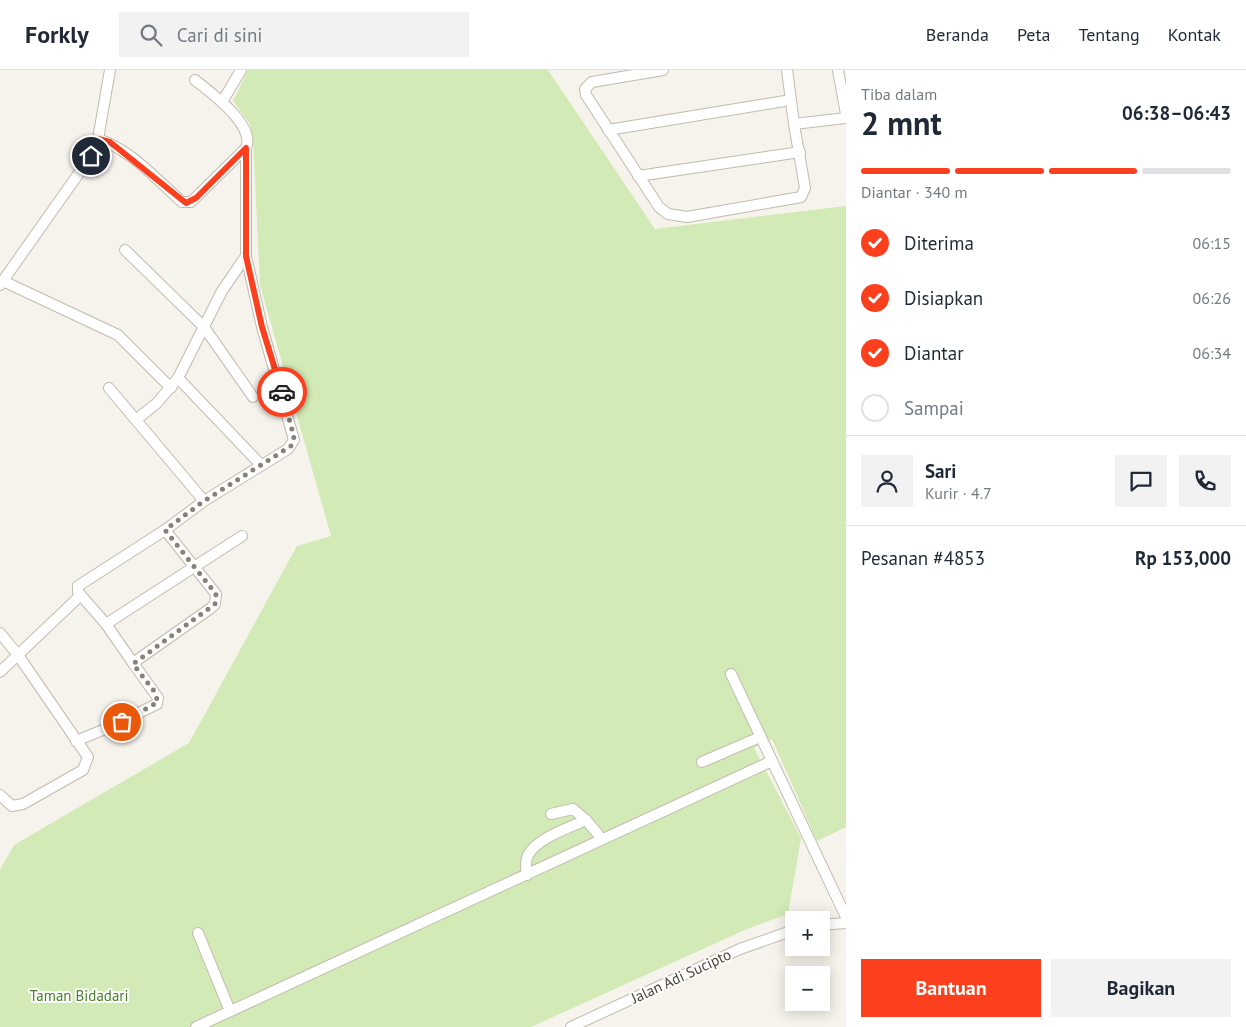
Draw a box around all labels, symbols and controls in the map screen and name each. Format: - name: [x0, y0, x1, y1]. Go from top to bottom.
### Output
- search box: [119, 12, 469, 57]
- text: Forkly: [25, 19, 89, 50]
- icon: search: [137, 21, 165, 49]
- text: Cari di sini: [177, 23, 262, 47]
- text: Beranda: [926, 23, 989, 46]
- text: Peta: [1017, 23, 1051, 46]
- text: Tentang: [1079, 23, 1140, 46]
- text: Kontak: [1168, 23, 1221, 46]
- text: Tiba dalam: [861, 84, 937, 104]
- text: 06:38–06:43: [1122, 101, 1231, 125]
- text: 2 mnt: [861, 102, 942, 144]
- pin: [70, 135, 112, 177]
- icon: home: [77, 142, 105, 170]
- text: Diantar · 340 m: [861, 182, 967, 202]
- icon: check: [861, 229, 889, 257]
- text: Diterima: [904, 231, 974, 255]
- text: 06:15: [1193, 233, 1231, 253]
- icon: check: [861, 284, 889, 312]
- text: Disiapkan: [904, 286, 983, 310]
- text: 06:26: [1193, 288, 1231, 308]
- icon: check: [861, 339, 889, 367]
- text: Diantar: [904, 341, 964, 365]
- text: 06:34: [1193, 343, 1231, 363]
- courier: [257, 367, 307, 417]
- icon: car: [268, 378, 296, 406]
- text: Sampai: [904, 396, 964, 420]
- button: person: [861, 455, 913, 507]
- button: chat: [1115, 455, 1167, 507]
- button: phone: [1179, 455, 1231, 507]
- text: Sari: [925, 459, 956, 483]
- text: Kurir · 4.7: [925, 483, 992, 503]
- text: Pesanan #4853: [861, 546, 985, 570]
- text: Rp 153,000: [1135, 546, 1231, 570]
- pin: [101, 701, 143, 743]
- icon: bag: [108, 708, 136, 736]
- map controls: [785, 911, 830, 1011]
- button: +: [785, 911, 830, 956]
- street label: Jalan Adi Sucipto: [627, 945, 734, 1008]
- button: Bantuan: [861, 959, 1041, 1017]
- button: Bagikan: [1051, 959, 1231, 1017]
- button: −: [785, 966, 830, 1011]
- park label: Taman Bidadari: [30, 986, 128, 1005]

